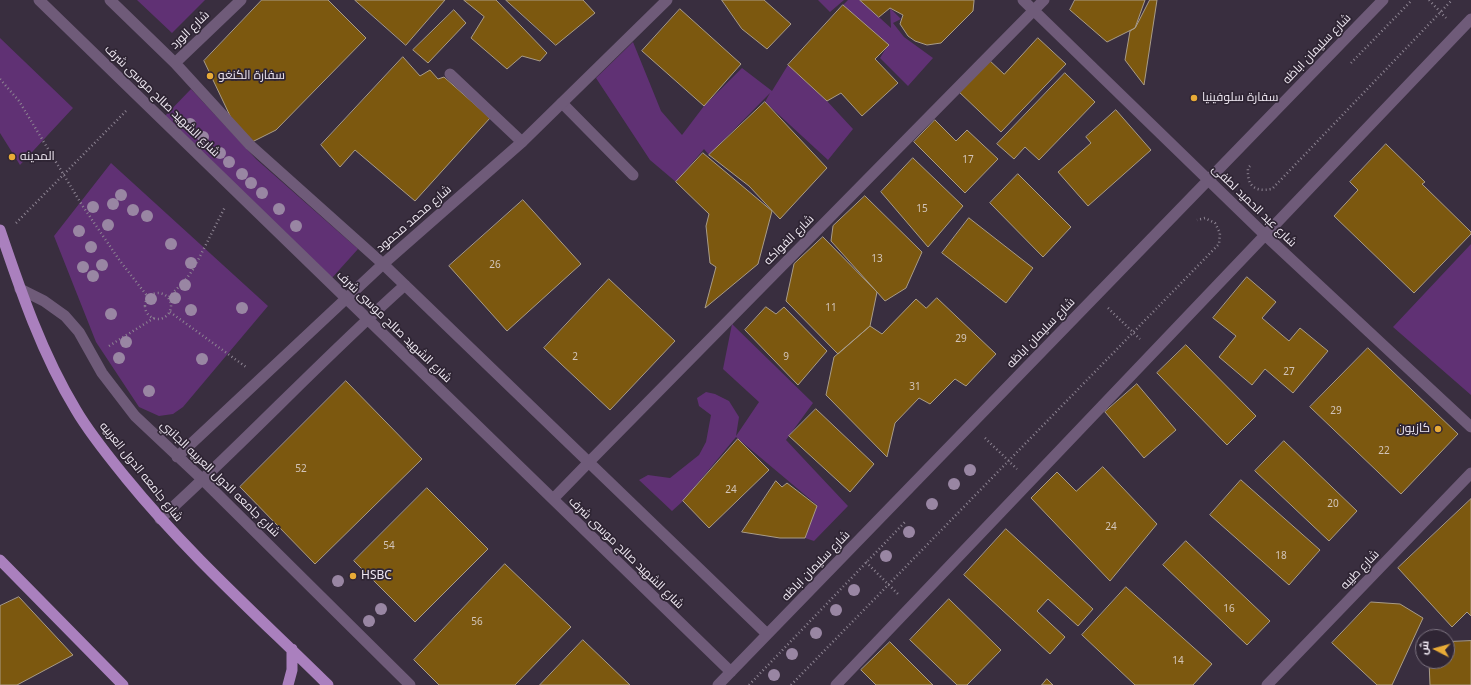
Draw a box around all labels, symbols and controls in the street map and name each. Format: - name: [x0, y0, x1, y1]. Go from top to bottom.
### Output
- street label: شارع الورد: [167, 8, 213, 52]
- street label: شارع سليمان اباظه: [1280, 11, 1354, 87]
- street label: شارع الشهيد صالح موسى شرف: [101, 42, 223, 160]
- place label: سفارة الكنغو: [218, 69, 285, 83]
- marker: سفارة الكنغو: [205, 71, 215, 81]
- place label: سفارة سلوفينيا: [1202, 91, 1278, 105]
- marker: سفارة سلوفينيا: [1189, 93, 1199, 103]
- place label: المدينه: [20, 150, 55, 164]
- marker: المدينه: [7, 152, 17, 162]
- house number: 17: [962, 154, 974, 166]
- street label: شارع عبد الحميد لطفى: [1209, 162, 1299, 250]
- street label: شارع محمد محمود: [374, 182, 454, 256]
- house number: 15: [916, 203, 928, 215]
- street label: شارع الفواكه: [761, 212, 817, 268]
- house number: 13: [871, 253, 883, 265]
- house number: 26: [489, 259, 501, 271]
- street label: شارع الشهيد صالح موسى شرف: [333, 268, 455, 386]
- street label: شارع سليمان اباظه: [1004, 295, 1078, 371]
- house number: 11: [825, 302, 837, 314]
- house number: 29: [955, 333, 967, 345]
- house number: 2: [572, 351, 578, 363]
- house number: 9: [783, 351, 789, 363]
- house number: 27: [1283, 366, 1295, 378]
- house number: 31: [909, 381, 921, 393]
- house number: 29: [1330, 405, 1342, 417]
- street label: شارع جامعه الدول العربيه الجانبي: [157, 418, 283, 540]
- street label: شارع جامعه الدول العربيه: [96, 419, 186, 525]
- place label: كازيون: [1397, 422, 1430, 436]
- marker: كازيون: [1433, 424, 1443, 434]
- house number: 22: [1378, 445, 1390, 457]
- house number: 52: [295, 463, 307, 475]
- house number: 24: [725, 484, 737, 496]
- street label: شارع الشهيد صالح موسى شرف: [565, 494, 687, 612]
- house number: 20: [1327, 498, 1339, 510]
- house number: 24: [1105, 521, 1117, 533]
- street label: شارع سليمان اباظه: [779, 528, 853, 604]
- house number: 54: [383, 540, 395, 552]
- street label: شارع طيبه: [1338, 547, 1382, 593]
- house number: 18: [1275, 550, 1287, 562]
- place label: HSBC: [361, 569, 392, 583]
- marker: HSBC: [348, 571, 358, 581]
- house number: 16: [1223, 603, 1235, 615]
- house number: 56: [471, 616, 483, 628]
- north arrow: [1415, 629, 1455, 669]
- text: ش: [1415, 640, 1432, 656]
- house number: 14: [1172, 655, 1184, 667]

